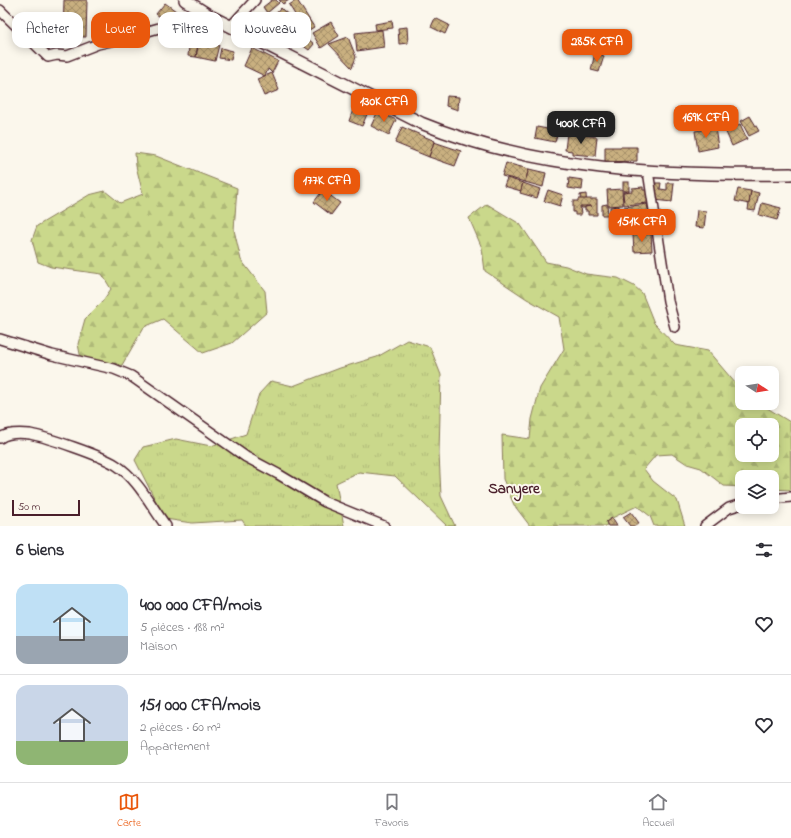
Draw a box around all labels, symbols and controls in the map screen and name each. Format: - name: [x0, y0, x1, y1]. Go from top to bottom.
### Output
- chip: Acheter: [12, 12, 83, 48]
- chip: Louer: [91, 12, 150, 48]
- chip: Filtres: [158, 12, 223, 48]
- chip: Nouveau: [231, 12, 311, 48]
- pin: 285K CFA: [556, 29, 638, 63]
- text: 285K CFA: [571, 32, 623, 51]
- pin: 130K CFA: [343, 89, 425, 123]
- text: 130K CFA: [360, 92, 408, 111]
- pin: 169K CFA: [665, 105, 747, 139]
- text: 169K CFA: [683, 108, 729, 127]
- pin: 400K CFA: [540, 111, 622, 145]
- text: 400K CFA: [556, 114, 606, 133]
- pin: 177K CFA: [286, 168, 368, 202]
- text: 177K CFA: [303, 171, 351, 190]
- pin: 151K CFA: [601, 209, 683, 243]
- text: 151K CFA: [618, 212, 666, 231]
- north arrow: [735, 366, 779, 410]
- map controls: [735, 366, 779, 514]
- button: locate: [735, 418, 779, 462]
- button: layers: [735, 470, 779, 514]
- district label: Sanyere: [488, 478, 541, 502]
- scale bar: [12, 498, 80, 517]
- text: 50 m: [18, 499, 40, 515]
- text: 6 biens: [16, 538, 64, 563]
- icon: filters: [753, 539, 775, 561]
- text: 400 000 CFA/mois: [140, 593, 262, 618]
- icon: home: [48, 600, 96, 648]
- icon: heart: [753, 613, 775, 635]
- text: 5 pièces · 188 m²: [140, 618, 225, 637]
- text: Maison: [140, 637, 177, 656]
- text: 151 000 CFA/mois: [140, 693, 261, 718]
- icon: home: [48, 701, 96, 749]
- icon: heart: [753, 714, 775, 736]
- text: 2 pièces · 60 m²: [140, 718, 221, 737]
- text: Appartement: [140, 737, 210, 756]
- tab: Carte: [117, 791, 141, 831]
- tab: Favoris: [375, 791, 409, 831]
- tab: Accueil: [643, 791, 674, 831]

